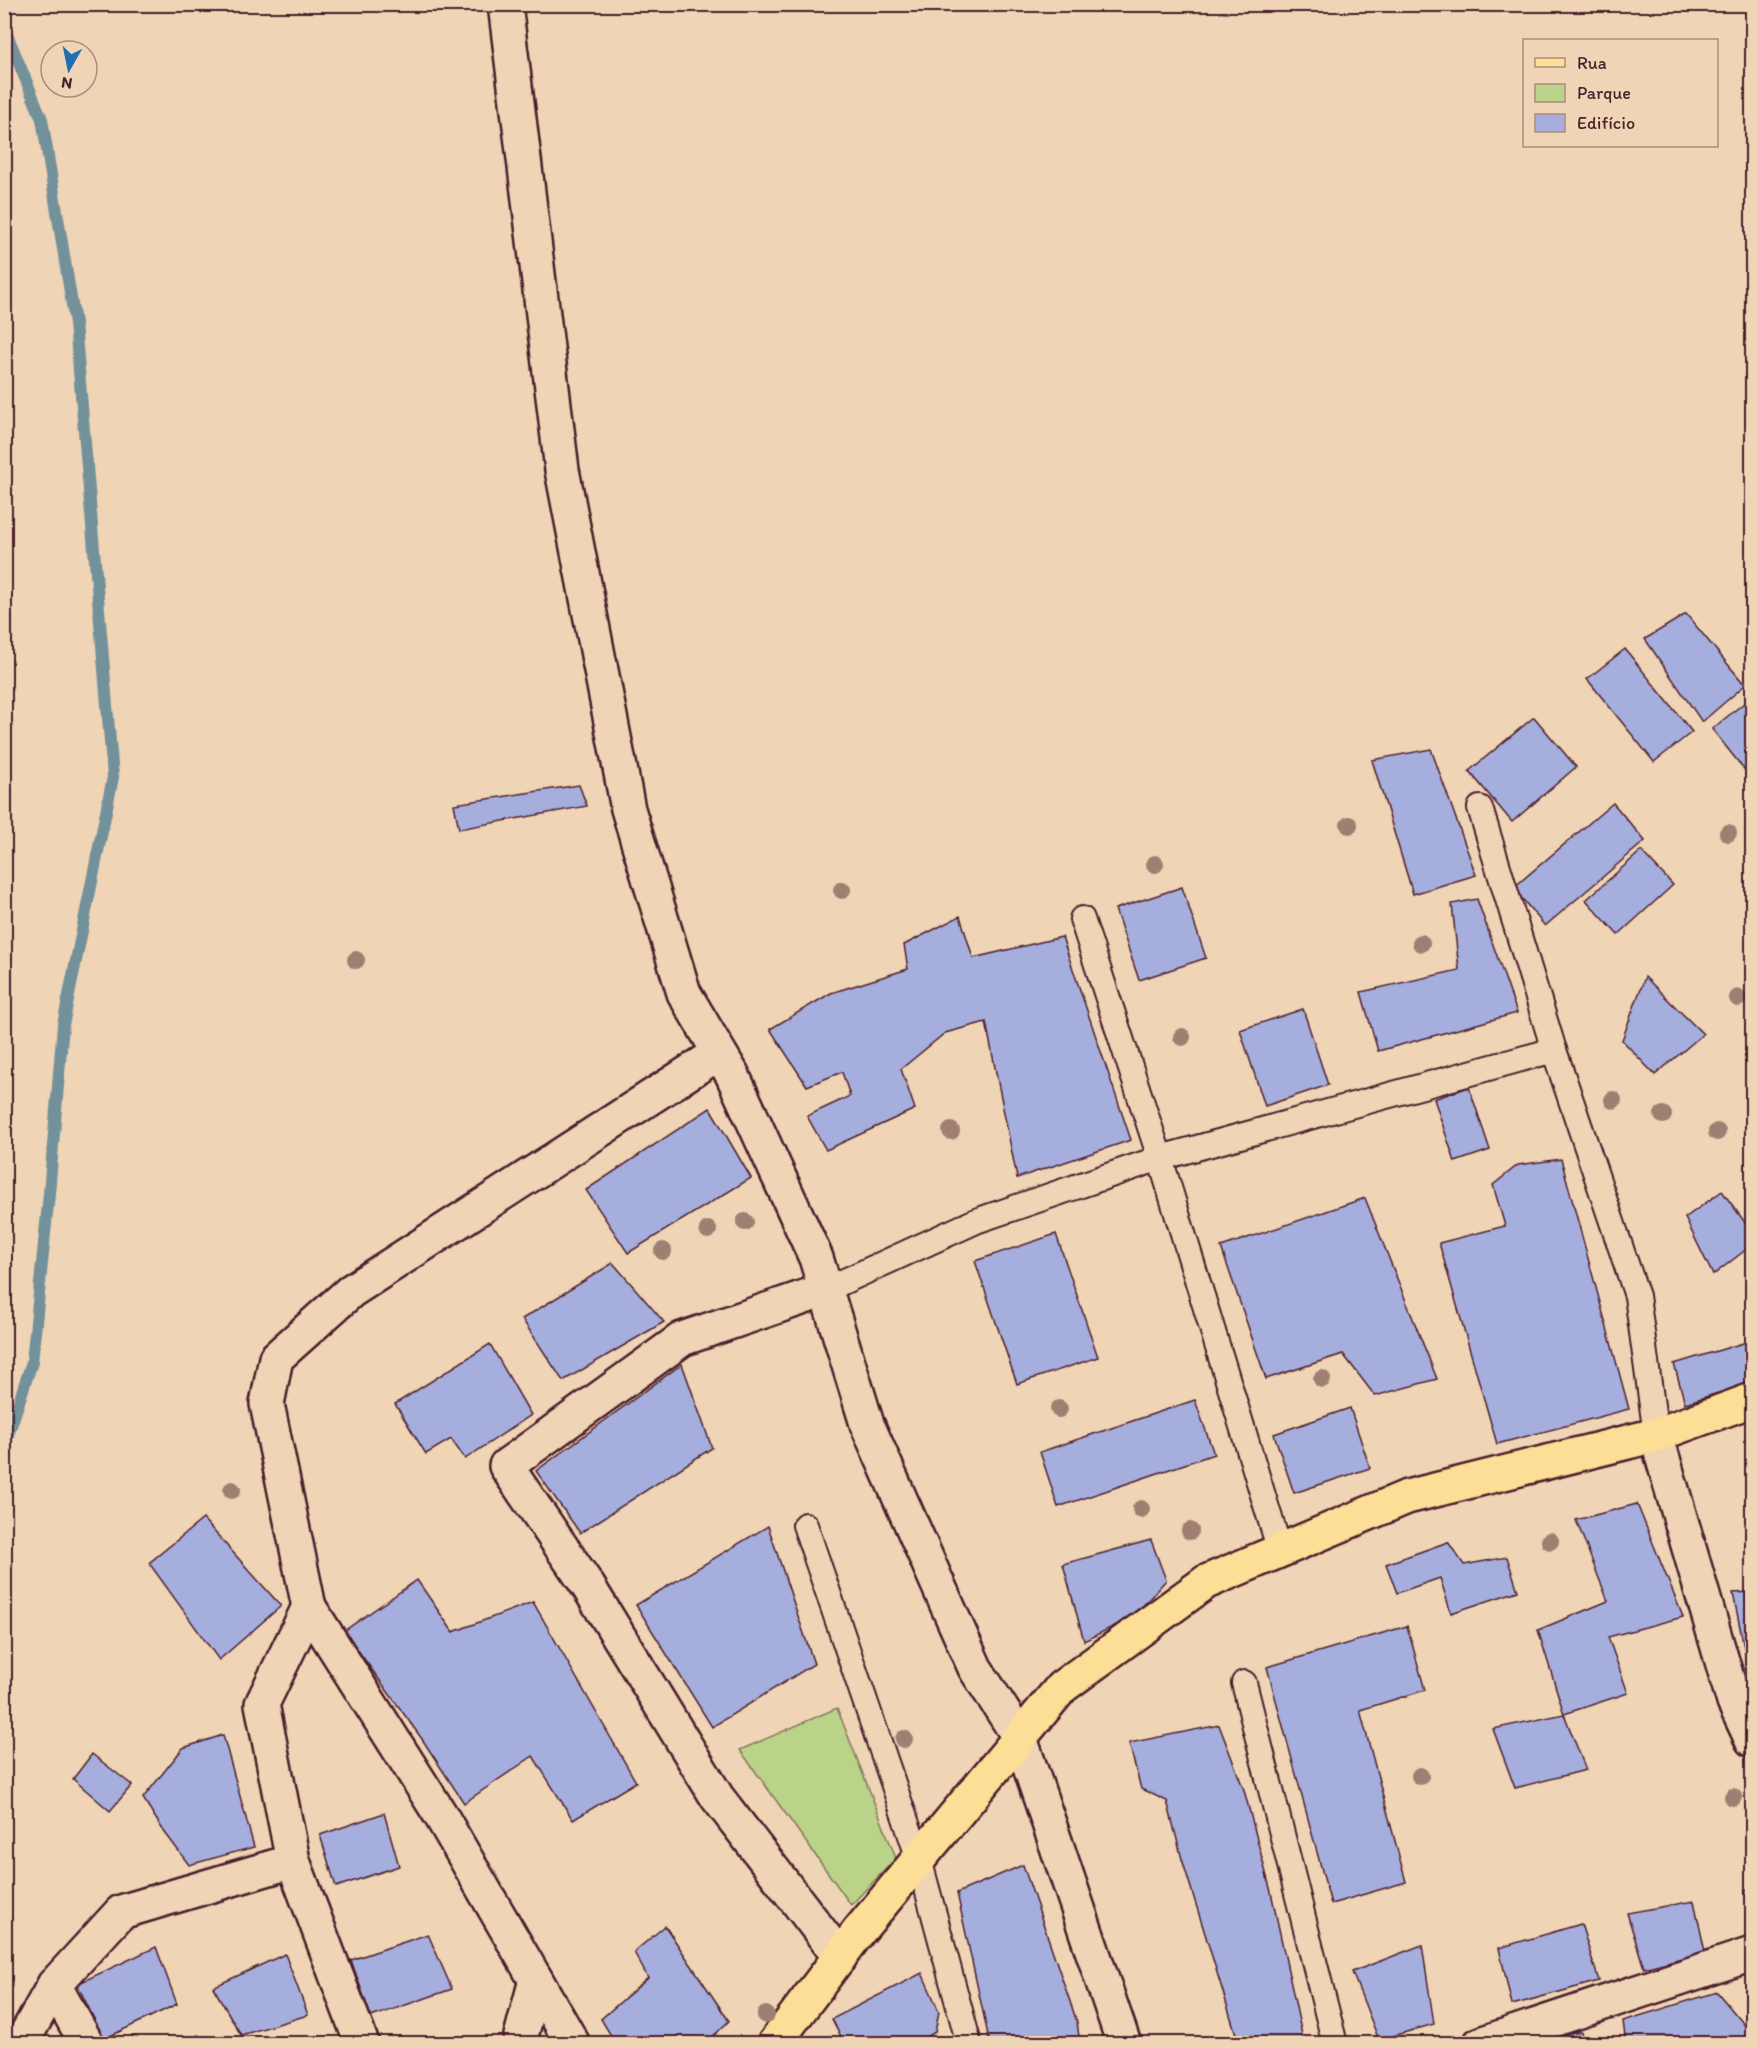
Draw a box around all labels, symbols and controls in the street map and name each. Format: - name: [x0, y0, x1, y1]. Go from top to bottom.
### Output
- north arrow: [39, 39, 99, 99]
- legend: [1523, 39, 1718, 147]
- text: Rua: [1577, 52, 1607, 74]
- text: N: [60, 73, 74, 94]
- text: Parque: [1577, 82, 1631, 104]
- text: Edifício: [1577, 112, 1635, 134]

